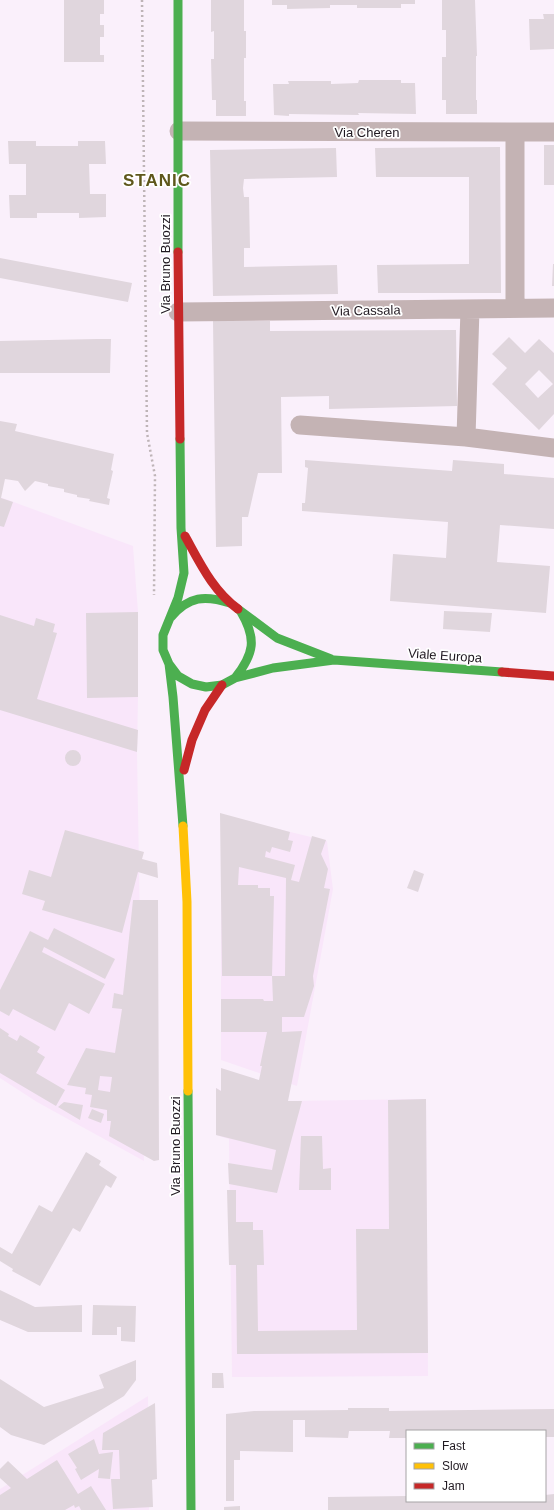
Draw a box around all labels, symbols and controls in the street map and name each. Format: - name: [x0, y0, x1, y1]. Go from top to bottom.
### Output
- street label: Via Cheren: [335, 125, 399, 140]
- district label: STANIC: [123, 171, 191, 190]
- street label: Via Bruno Buozzi: [158, 214, 173, 314]
- street label: Via Cassala: [331, 302, 401, 319]
- street label: Viale Europa: [407, 645, 483, 666]
- street label: Via Bruno Buozzi: [168, 1096, 183, 1196]
- legend: [406, 1430, 546, 1502]
- text: Fast: [442, 1439, 466, 1453]
- text: Slow: [442, 1459, 468, 1473]
- text: Jam: [442, 1479, 465, 1493]

